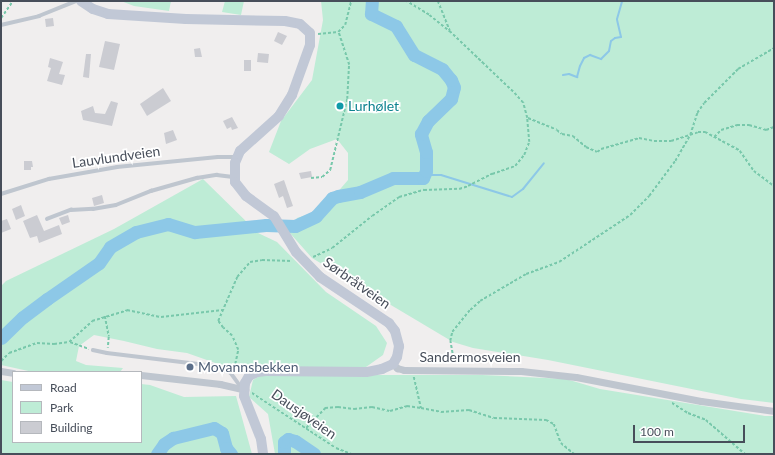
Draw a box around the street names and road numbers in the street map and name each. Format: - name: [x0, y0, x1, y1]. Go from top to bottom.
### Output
- street label: Lauvlundveien: [71, 142, 161, 172]
- street label: Sørbråtveien: [320, 254, 394, 312]
- street label: Sandermosveien: [420, 349, 520, 365]
- street label: Dausjøveien: [268, 386, 340, 442]

